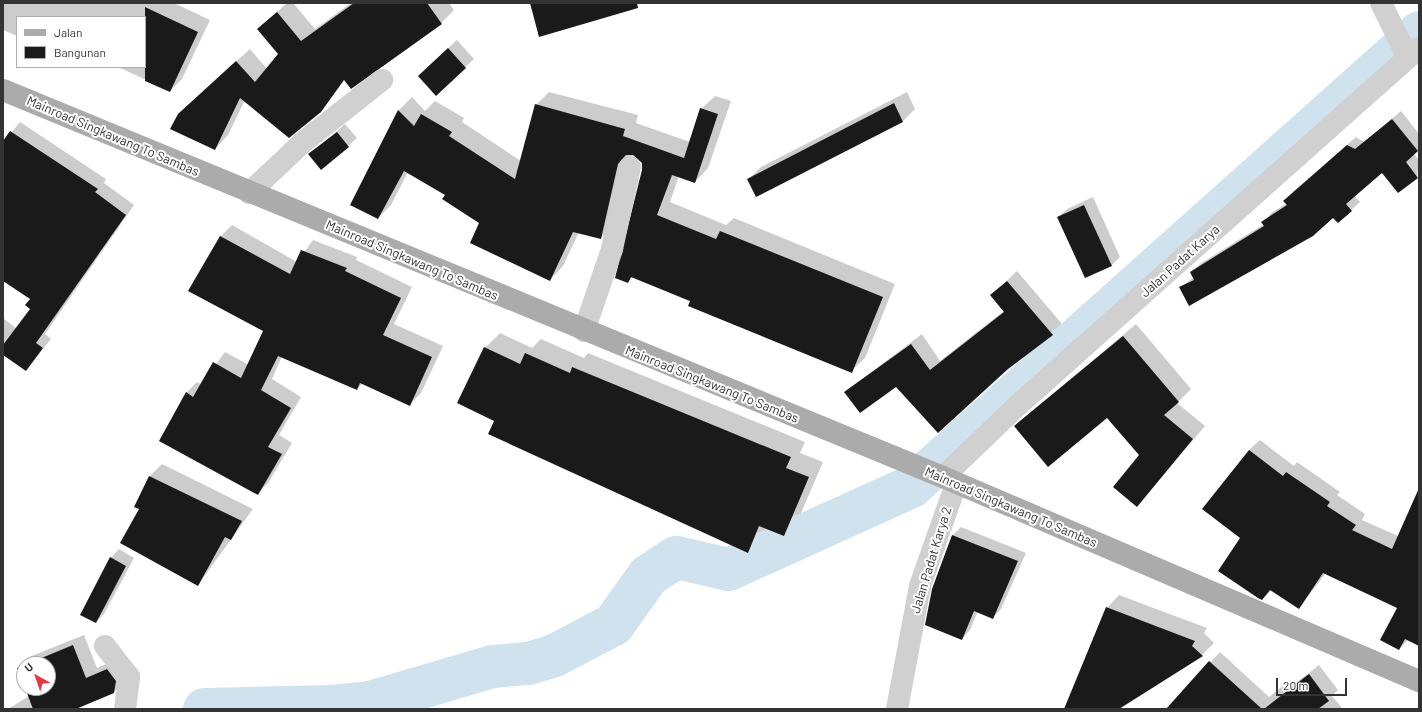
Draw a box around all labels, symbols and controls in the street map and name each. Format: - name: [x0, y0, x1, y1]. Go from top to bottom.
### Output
- legend: [16, 16, 146, 68]
- text: Jalan: [54, 25, 82, 39]
- text: Bangunan: [54, 45, 106, 59]
- street label: Mainroad Singkawang To Sambas: [24, 93, 202, 179]
- street label: Mainroad Singkawang To Sambas: [323, 217, 501, 303]
- street label: Jalan Padat Karya: [1137, 221, 1223, 301]
- street label: Mainroad Singkawang To Sambas: [623, 342, 801, 426]
- street label: Mainroad Singkawang To Sambas: [922, 464, 1100, 550]
- street label: Jalan Padat Karya 2: [907, 505, 955, 615]
- north arrow: [16, 656, 56, 696]
- text: U: [22, 660, 35, 674]
- scale bar: [1278, 670, 1349, 696]
- text: 20 m: [1283, 678, 1309, 692]

